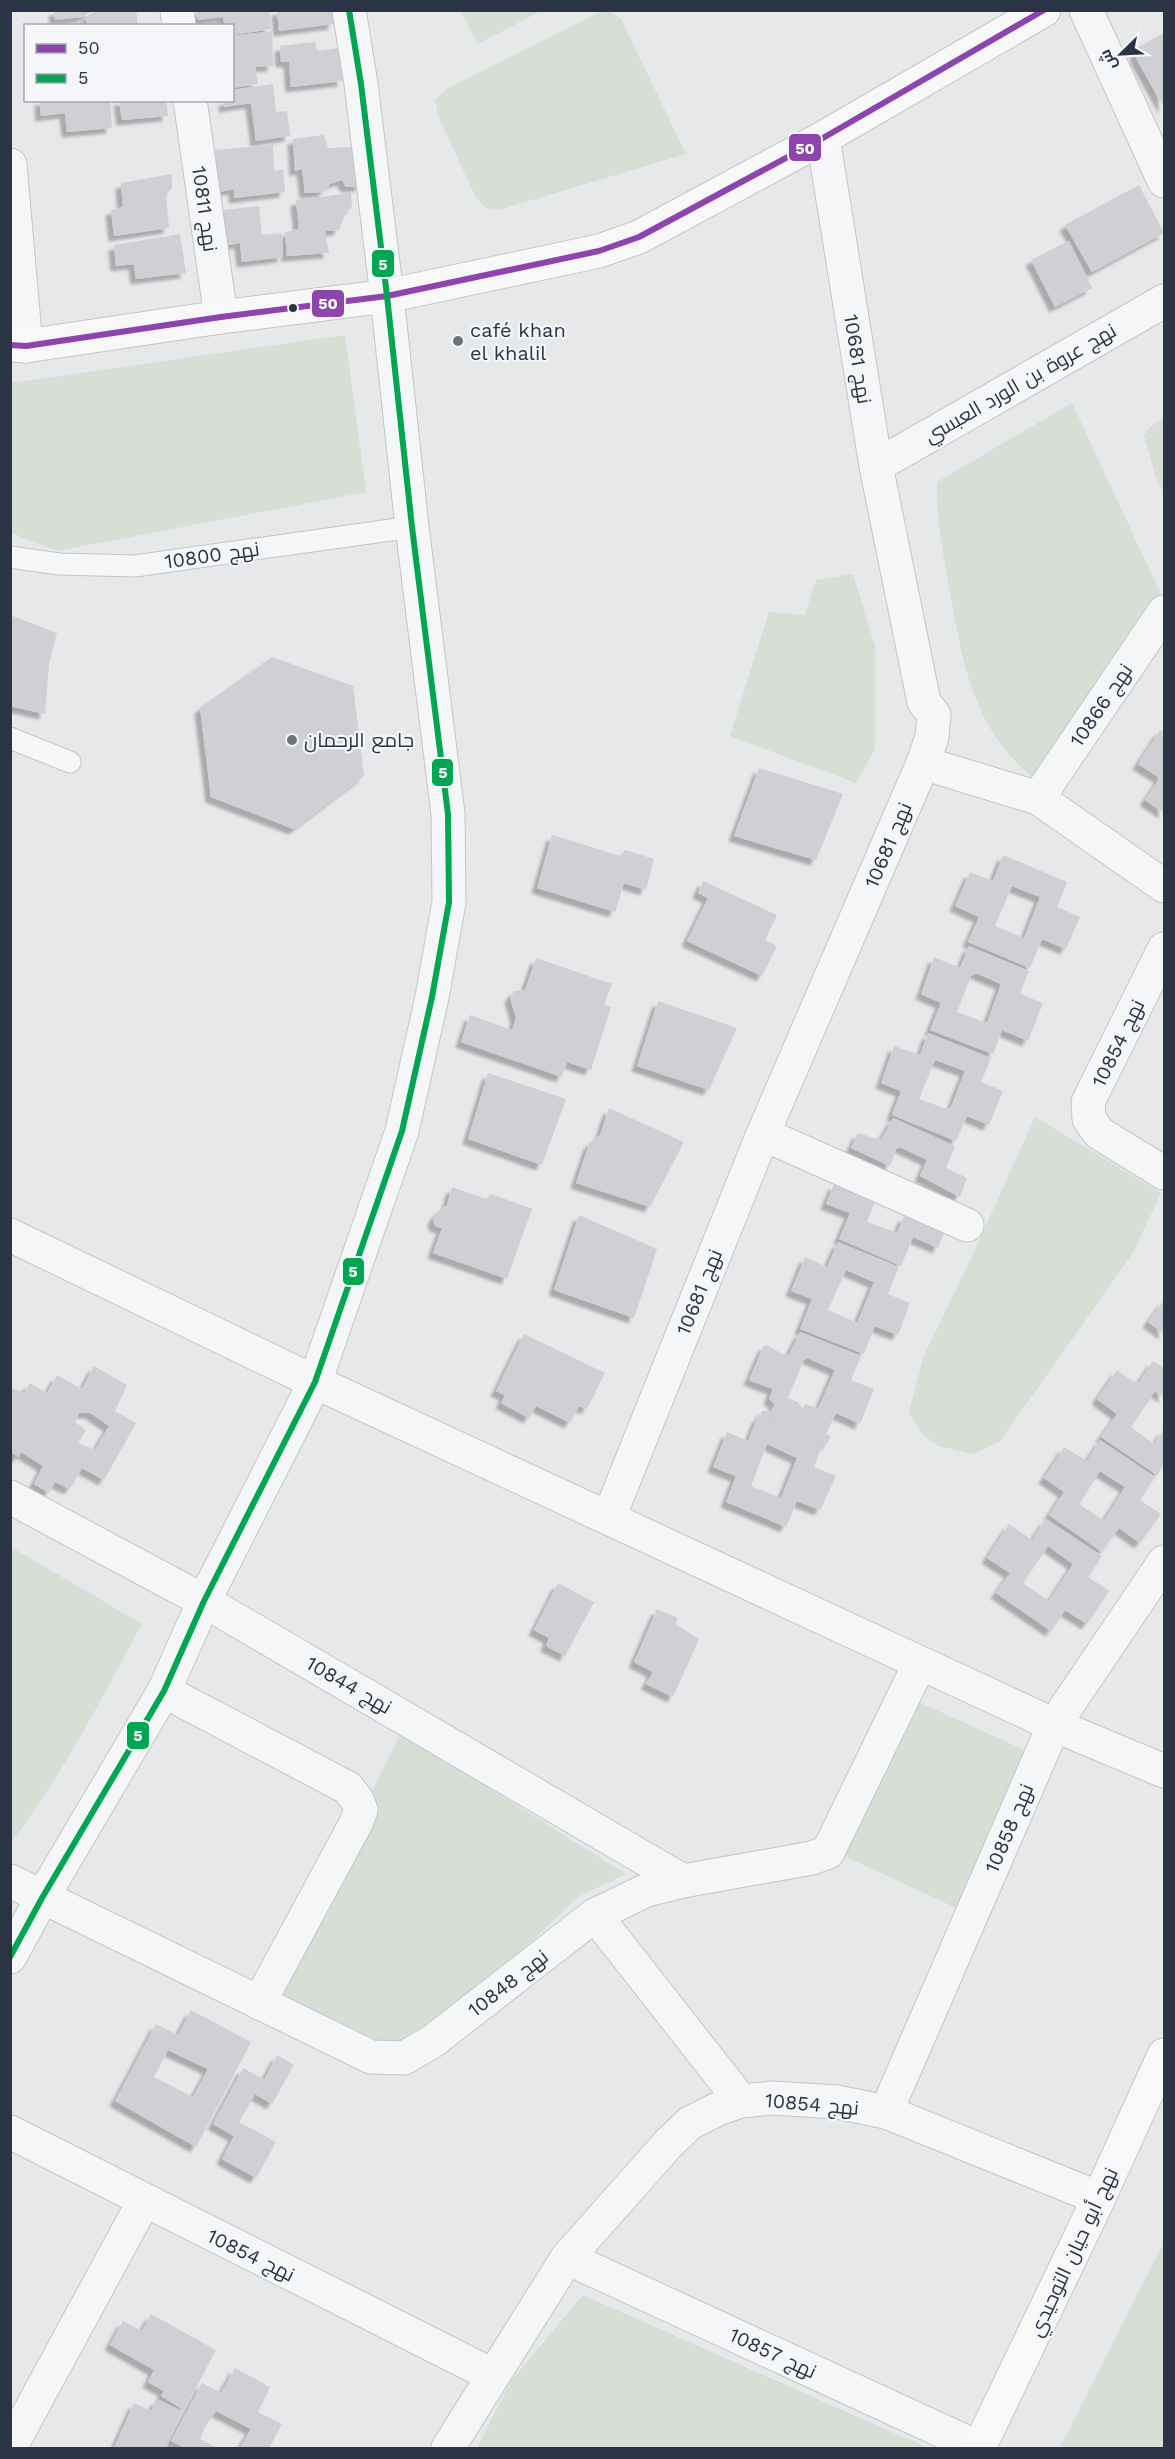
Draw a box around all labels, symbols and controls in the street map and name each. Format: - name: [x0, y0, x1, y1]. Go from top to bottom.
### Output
- legend: [24, 24, 234, 102]
- north arrow: [1091, 24, 1151, 84]
- text: 50: [78, 37, 100, 58]
- text: ش: [1095, 47, 1121, 73]
- text: 5: [78, 67, 88, 88]
- line badge: 50: [788, 133, 822, 162]
- text: 50: [795, 139, 815, 158]
- street label: نهج 10811: [185, 165, 223, 254]
- line badge: 5: [371, 249, 395, 278]
- text: 5: [378, 255, 388, 274]
- line badge: 50: [311, 289, 345, 318]
- text: 50: [318, 294, 338, 313]
- unlabelled marker: [287, 302, 299, 314]
- street label: نهج 10681: [837, 312, 877, 406]
- place label: café khan el khalil: [470, 318, 566, 365]
- street label: نهج عروة بن الورد العبسي: [920, 318, 1122, 450]
- marker: café khan el khalil: [451, 334, 465, 348]
- street label: نهج 10800: [163, 536, 261, 576]
- street label: نهج 10866: [1065, 659, 1139, 752]
- place label: جامع الرحمان: [304, 728, 414, 754]
- marker: جامع الرحمان: [285, 733, 299, 747]
- line badge: 5: [431, 758, 454, 787]
- text: 5: [438, 763, 448, 782]
- street label: نهج 10681: [859, 799, 919, 892]
- street label: نهج 10854: [1087, 995, 1151, 1092]
- street label: نهج 10681: [671, 1246, 729, 1339]
- line badge: 5: [342, 1257, 365, 1286]
- text: 5: [348, 1262, 358, 1281]
- street label: نهج 10844: [301, 1651, 396, 1721]
- line badge: 5: [126, 1721, 150, 1750]
- text: 5: [133, 1726, 143, 1745]
- street label: نهج 10858: [980, 1780, 1040, 1877]
- street label: نهج 10848: [463, 1944, 554, 2023]
- street label: نهج 10854: [764, 2088, 860, 2122]
- street label: نهج أبو حيان التوحيدي: [1023, 2164, 1126, 2342]
- street label: نهج 10854: [202, 2224, 299, 2288]
- street label: نهج 10857: [725, 2322, 820, 2385]

